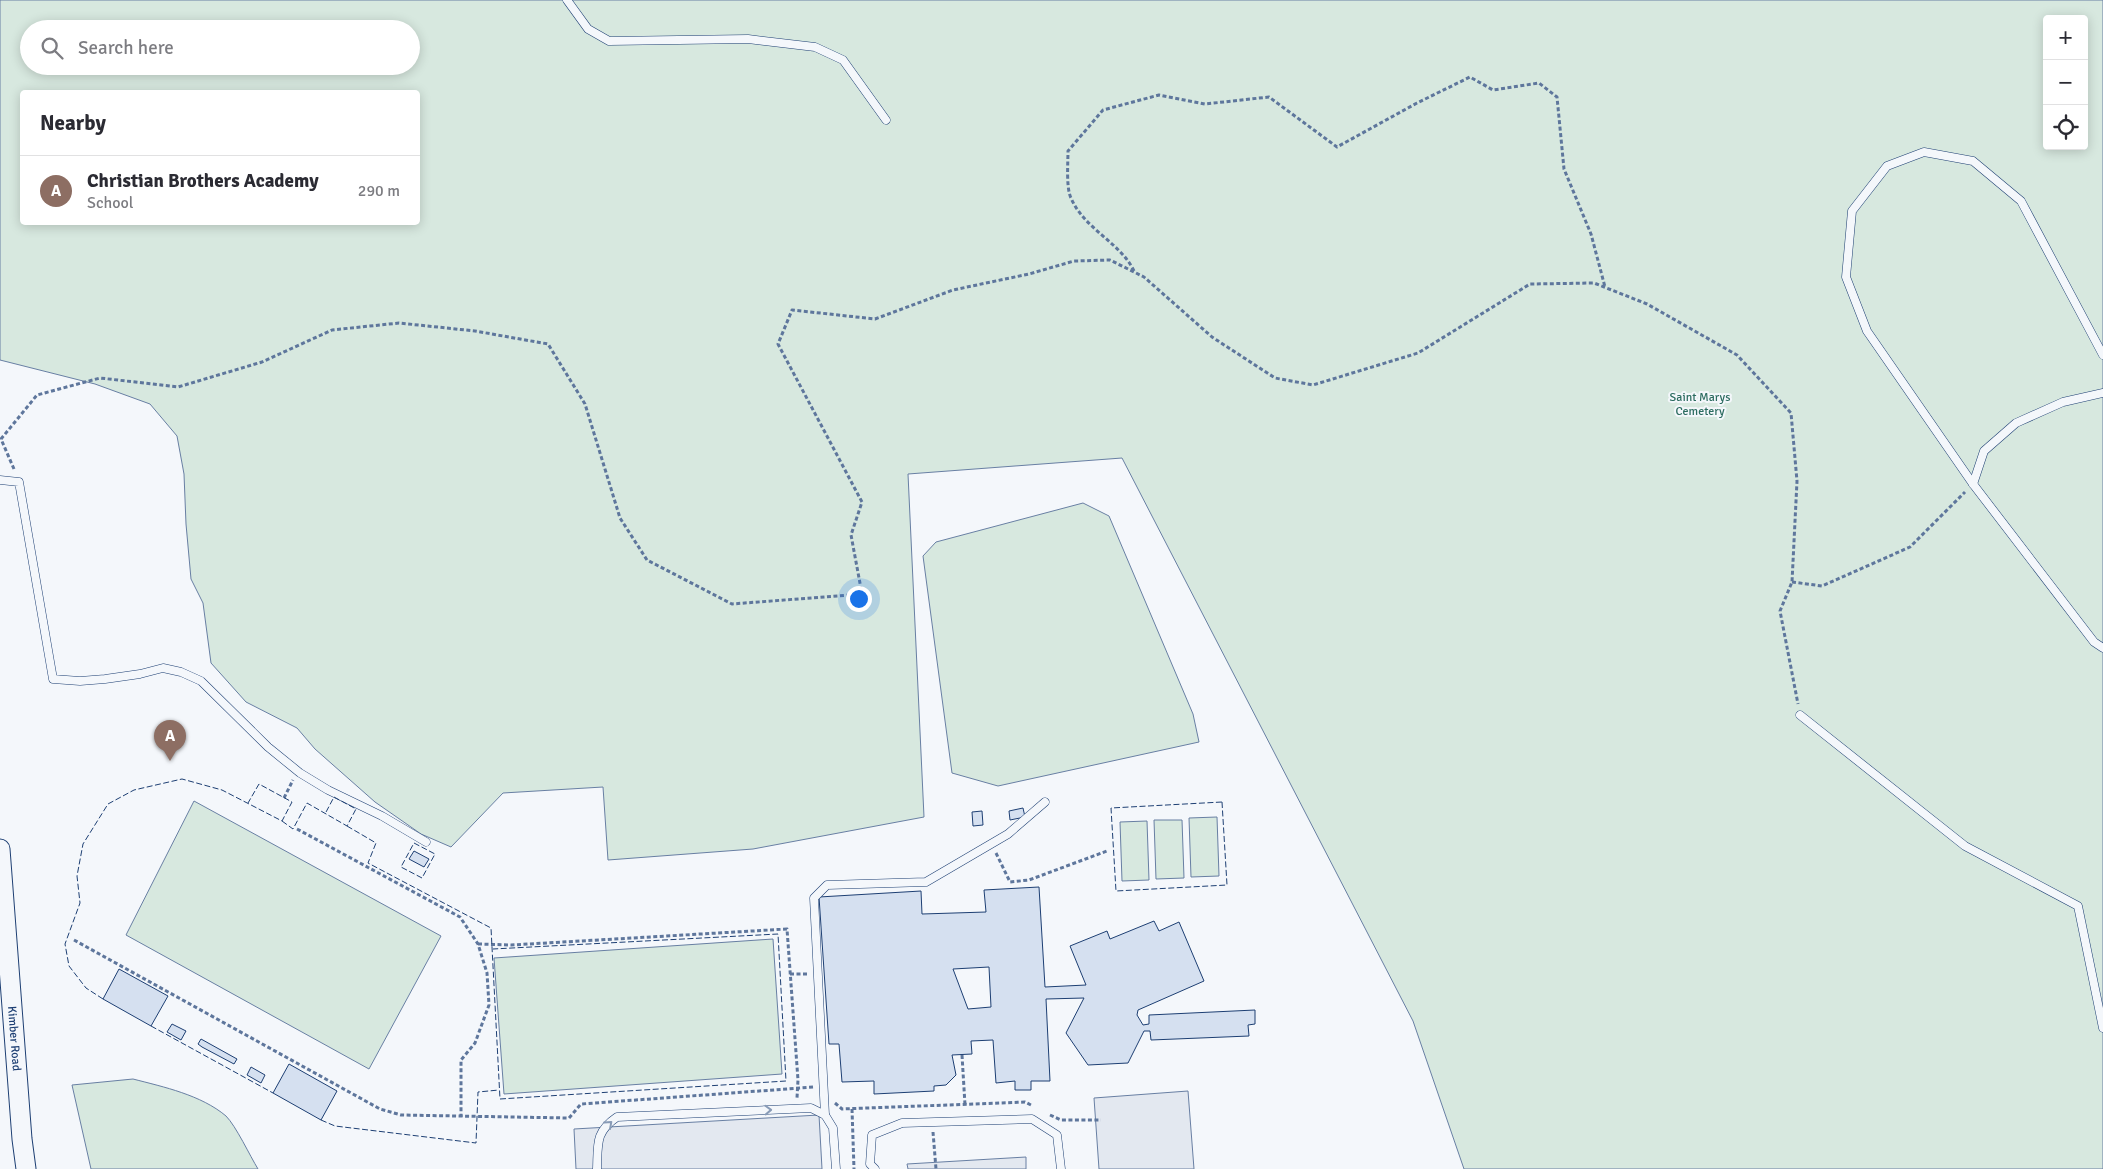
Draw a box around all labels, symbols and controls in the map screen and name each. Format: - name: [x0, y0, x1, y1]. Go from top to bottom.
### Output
- map controls: [2043, 15, 2088, 150]
- button: +: [2043, 15, 2088, 60]
- search box: [20, 20, 420, 75]
- icon: search: [38, 34, 66, 62]
- text: Search here: [78, 36, 174, 60]
- button: −: [2043, 60, 2088, 105]
- button: locate: [2043, 105, 2088, 150]
- text: Nearby: [40, 110, 106, 136]
- text: Christian Brothers Academy: [87, 169, 319, 193]
- text: A: [51, 181, 61, 201]
- text: 290 m: [358, 181, 400, 201]
- text: School: [87, 193, 133, 213]
- park label: Saint Marys Cemetery: [1670, 390, 1730, 419]
- your location: [846, 586, 872, 612]
- pin: A: [154, 720, 186, 761]
- street label: Kimber Road: [4, 1005, 24, 1072]
- one-way arrow: [764, 1105, 772, 1115]
- one-way arrow: [603, 1121, 612, 1130]

